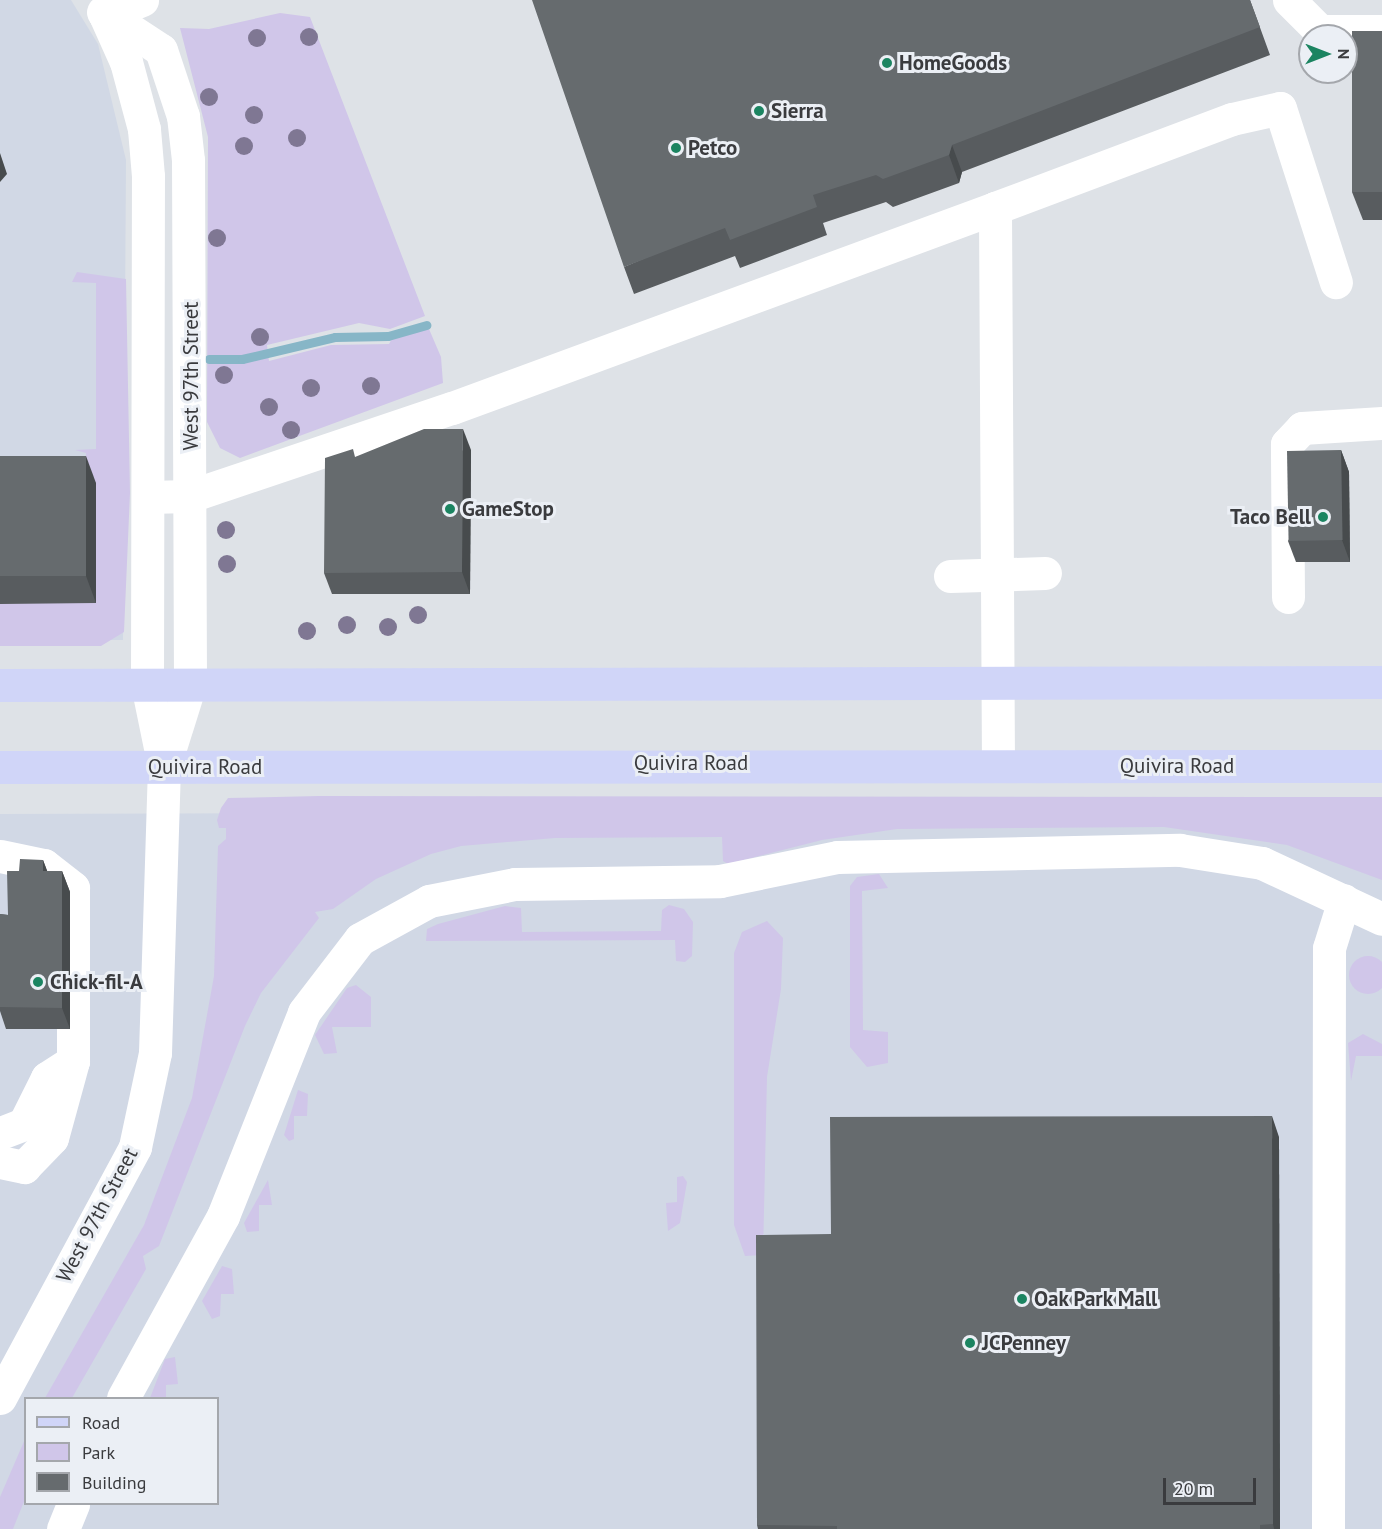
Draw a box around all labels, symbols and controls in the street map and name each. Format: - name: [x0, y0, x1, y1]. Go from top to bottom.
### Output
- north arrow: [1298, 24, 1358, 84]
- text: N: [1334, 49, 1354, 59]
- place label: HomeGoods: [899, 50, 1007, 76]
- marker: HomeGoods: [880, 56, 894, 70]
- place label: Sierra: [771, 98, 824, 124]
- marker: Sierra: [752, 104, 766, 118]
- place label: Petco: [688, 135, 737, 161]
- marker: Petco: [669, 141, 683, 155]
- street label: West 97th Street: [178, 302, 204, 450]
- place label: GameStop: [462, 496, 554, 522]
- marker: GameStop: [443, 502, 457, 516]
- place label: Taco Bell: [1230, 504, 1311, 530]
- marker: Taco Bell: [1316, 510, 1330, 524]
- street label: Quivira Road: [634, 750, 748, 776]
- street label: Quivira Road: [1120, 753, 1234, 779]
- street label: Quivira Road: [148, 754, 262, 780]
- place label: Chick-fil-A: [50, 969, 143, 995]
- marker: Chick-fil-A: [31, 975, 45, 989]
- street label: West 97th Street: [51, 1143, 143, 1287]
- place label: Oak Park Mall: [1034, 1286, 1158, 1312]
- marker: Oak Park Mall: [1015, 1292, 1029, 1306]
- place label: JCPenney: [982, 1330, 1066, 1356]
- marker: JCPenney: [963, 1336, 977, 1350]
- legend: [24, 1397, 219, 1505]
- text: Road: [82, 1411, 120, 1434]
- text: Park: [82, 1441, 115, 1464]
- scale bar: [1166, 1466, 1259, 1504]
- text: Building: [82, 1471, 146, 1494]
- text: 20 m: [1174, 1477, 1213, 1500]

